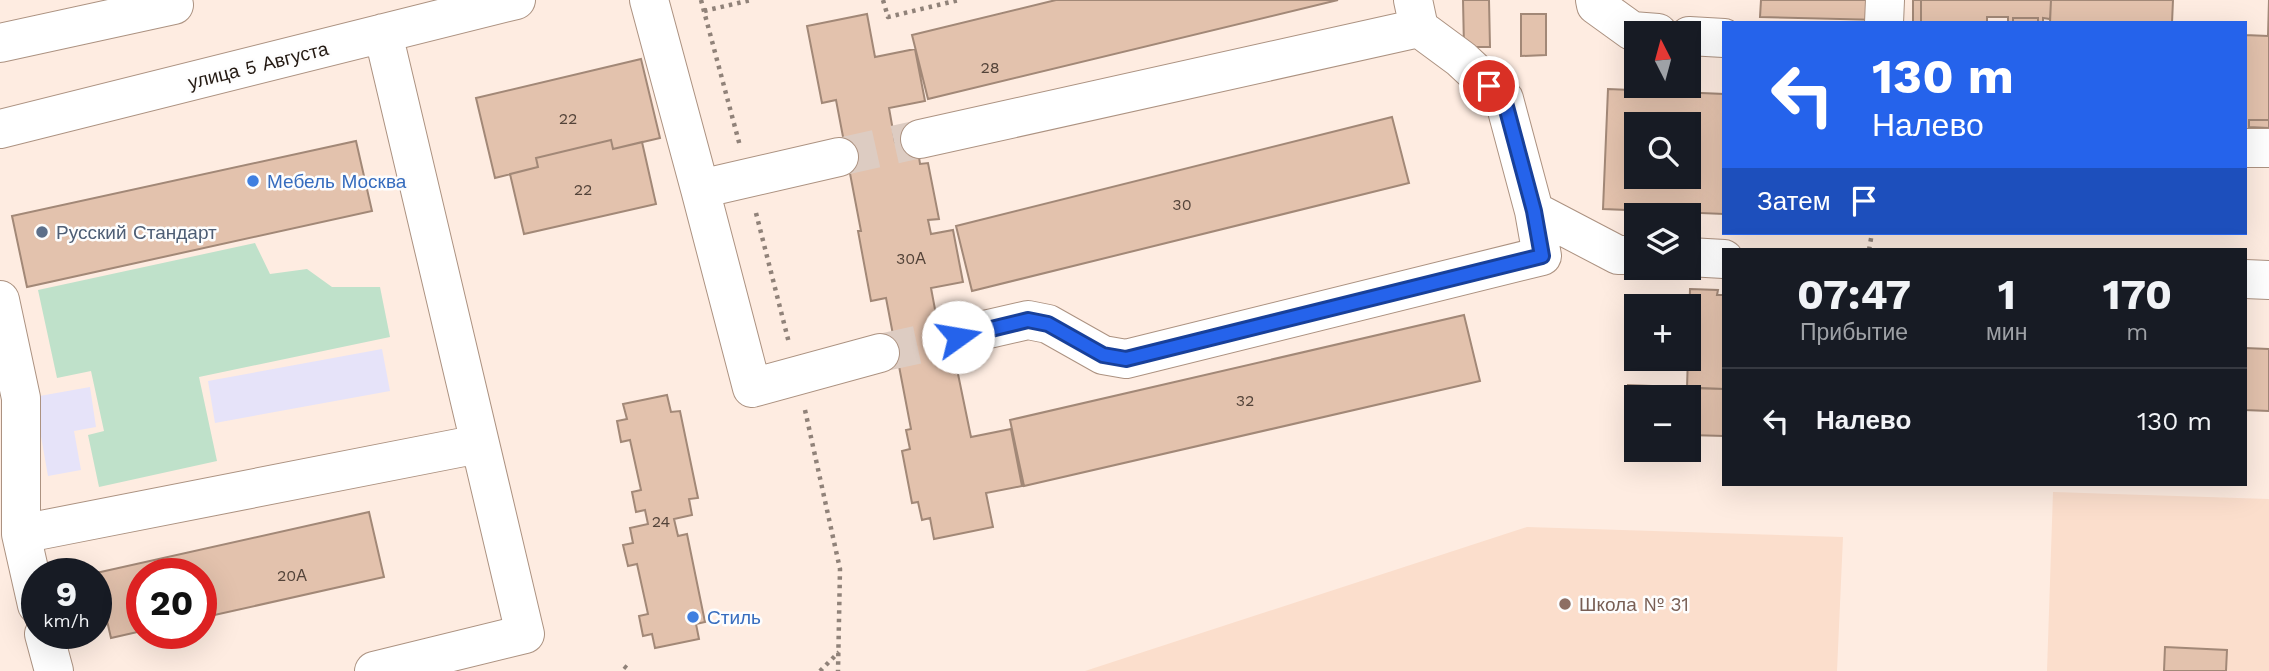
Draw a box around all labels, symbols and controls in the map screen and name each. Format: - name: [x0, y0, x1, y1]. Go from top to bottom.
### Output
- north arrow: [1624, 21, 1701, 98]
- map controls: [1624, 21, 1701, 462]
- street label: улица 5 Августа: [186, 37, 331, 94]
- text: 130 m: [1872, 47, 2014, 105]
- icon: left: [1757, 49, 1848, 140]
- pin: [1459, 56, 1519, 116]
- house number: 28: [980, 58, 1000, 77]
- icon: arrive: [1470, 67, 1508, 105]
- text: Налево: [1872, 106, 1984, 144]
- house number: 22: [559, 109, 577, 128]
- button: search: [1624, 112, 1701, 189]
- place label: Мебель Москва: [267, 170, 407, 193]
- marker: Мебель Москва: [245, 173, 261, 189]
- house number: 22: [574, 180, 592, 199]
- icon: arrive: [1845, 182, 1883, 220]
- text: Затем: [1757, 186, 1831, 216]
- house number: 30: [1172, 195, 1192, 214]
- button: layers: [1624, 203, 1701, 280]
- place label: Русский Стандарт: [56, 221, 217, 244]
- marker: Русский Стандарт: [34, 224, 50, 240]
- house number: 30А: [896, 249, 926, 268]
- text: 07:47: [1797, 270, 1911, 319]
- text: 1: [1998, 270, 2016, 319]
- text: 170: [2102, 270, 2172, 319]
- button: +: [1624, 294, 1701, 371]
- position arrow: [921, 300, 995, 374]
- text: Прибытие: [1800, 319, 1908, 346]
- text: мин: [1986, 319, 2027, 346]
- text: m: [2126, 319, 2148, 346]
- button: −: [1624, 385, 1701, 462]
- house number: 32: [1236, 391, 1254, 410]
- icon: left: [1757, 402, 1795, 440]
- text: Налево: [1816, 405, 1911, 435]
- text: 130 m: [2137, 406, 2212, 436]
- house number: 24: [652, 512, 671, 531]
- speed limit sign: 20: [126, 558, 217, 649]
- house number: 20А: [277, 566, 307, 585]
- text: 9: [56, 573, 77, 615]
- place label: Школа № 31: [1579, 593, 1689, 616]
- marker: Школа № 31: [1557, 596, 1573, 612]
- place label: Стиль: [707, 606, 761, 629]
- marker: Стиль: [685, 609, 701, 625]
- text: km/h: [43, 610, 90, 631]

